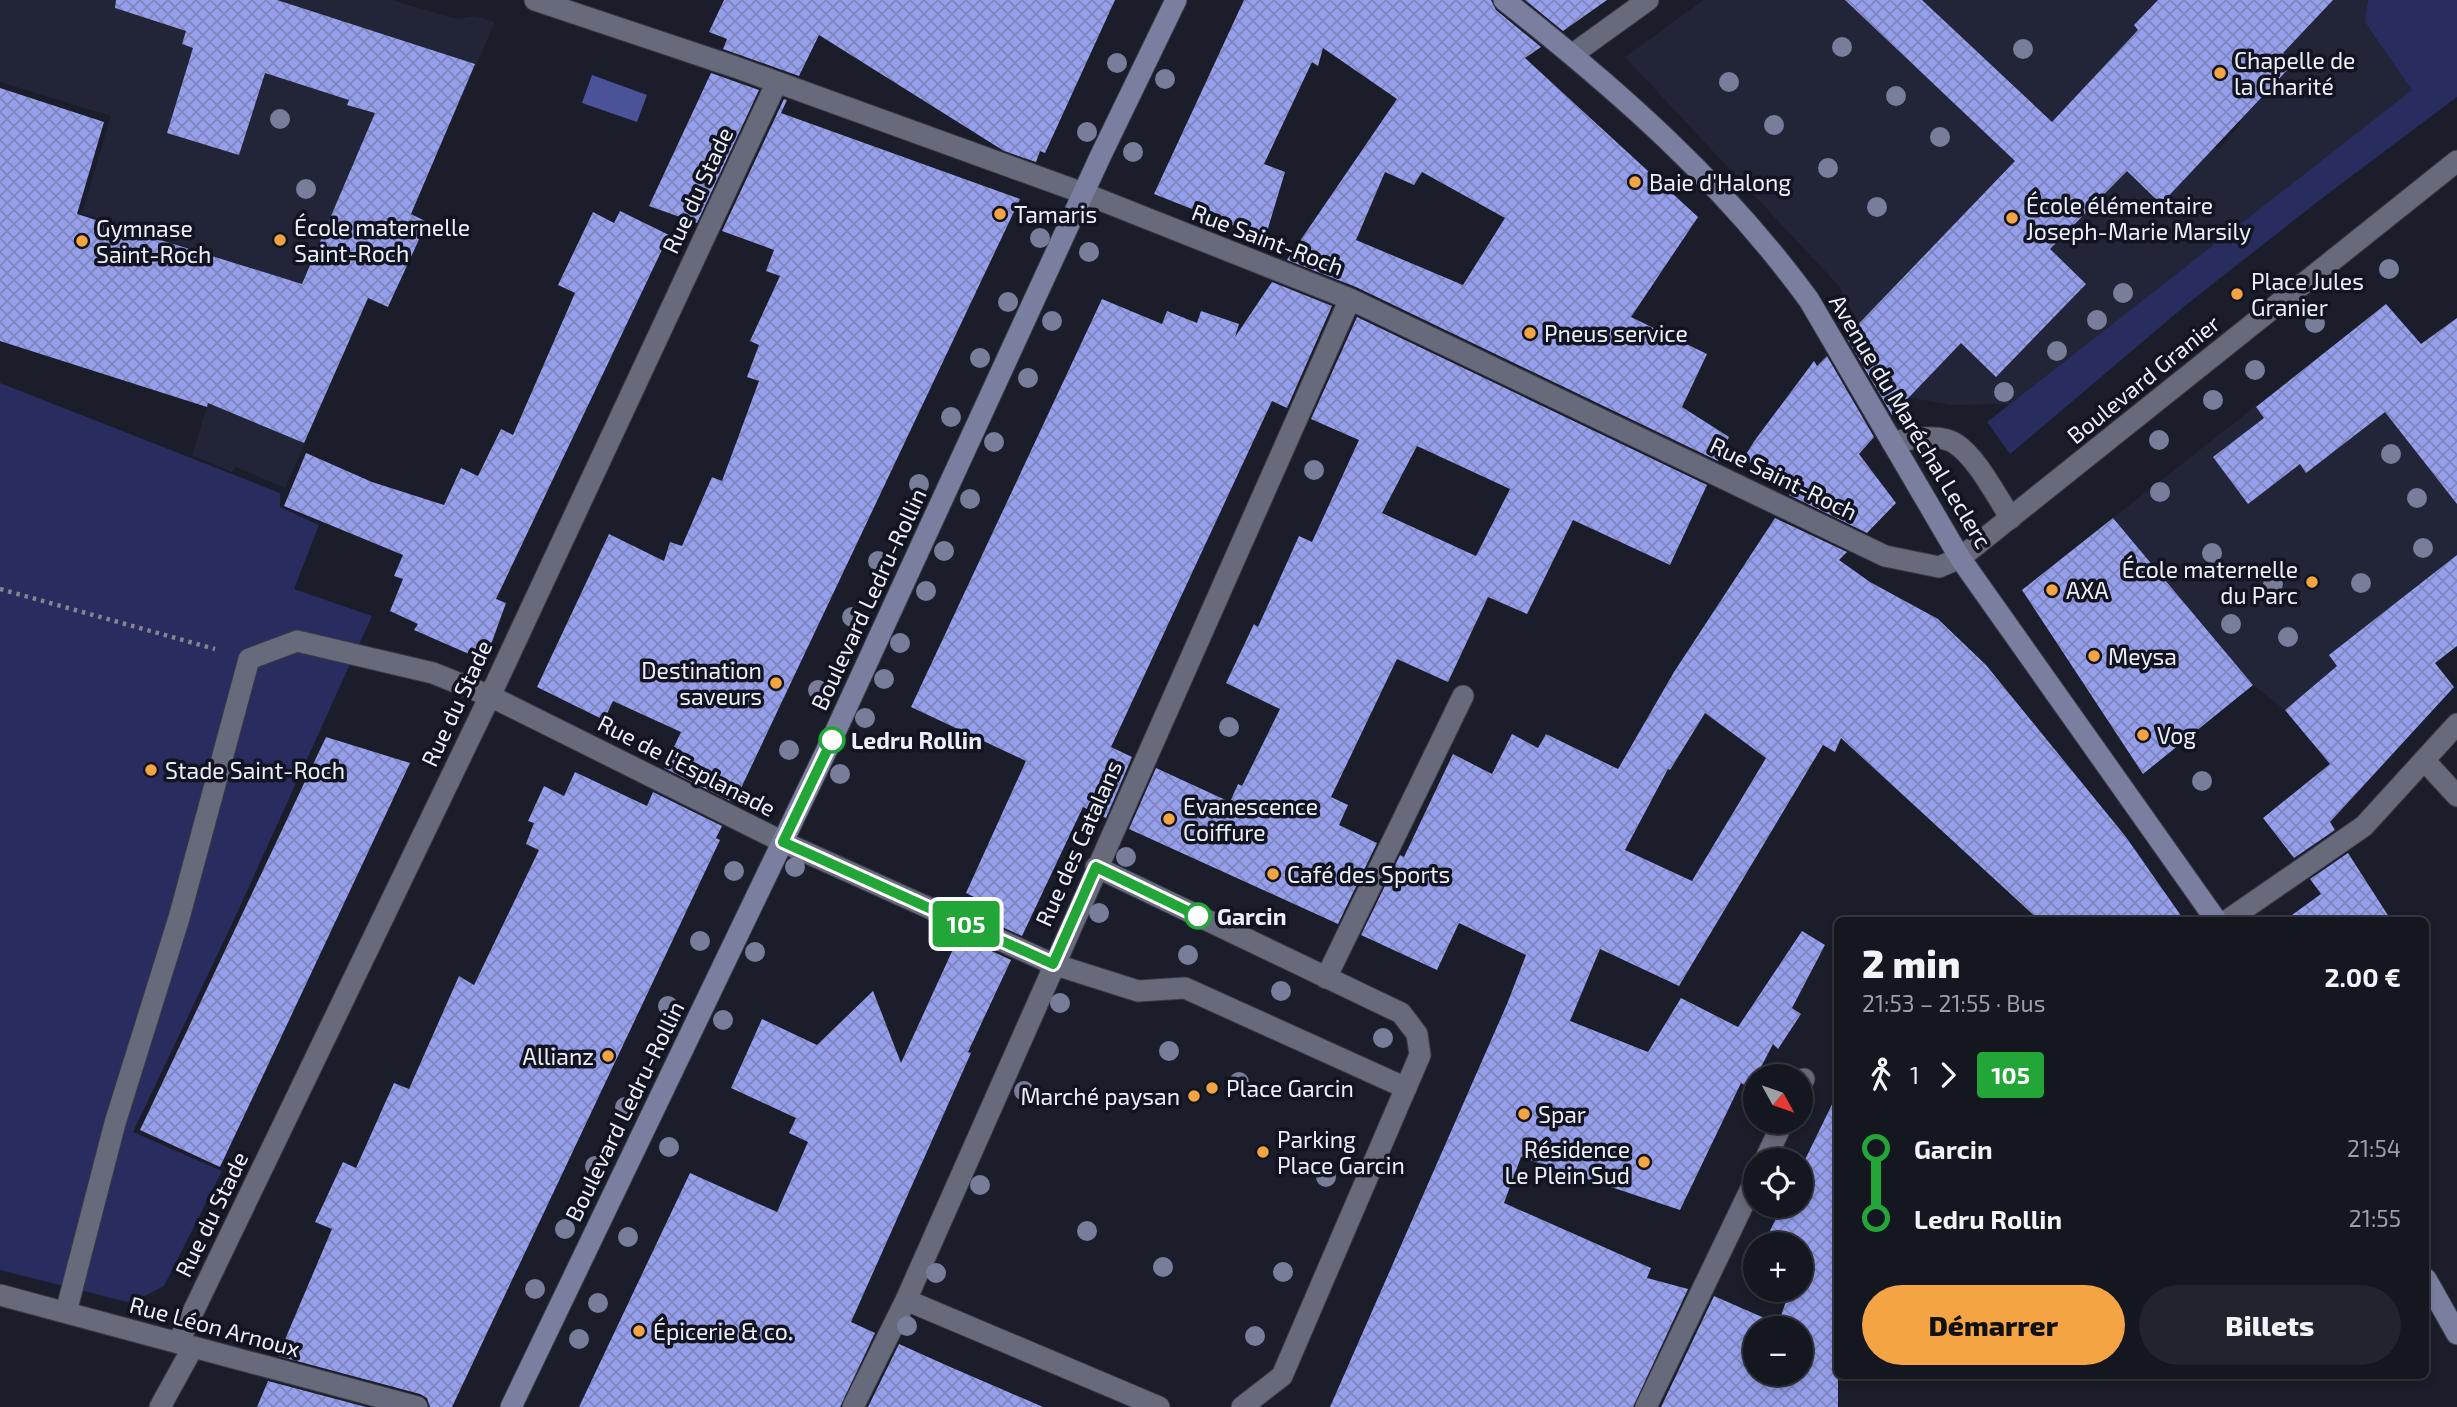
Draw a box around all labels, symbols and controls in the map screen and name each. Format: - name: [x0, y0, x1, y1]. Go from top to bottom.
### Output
- place label: Chapelle de la Charité: [2234, 46, 2355, 100]
- marker: Chapelle de la Charité: [2212, 65, 2228, 81]
- street label: Rue du Stade: [656, 122, 738, 258]
- place label: Baie d'Halong: [1649, 168, 1791, 196]
- marker: Baie d'Halong: [1627, 174, 1643, 190]
- place label: École élémentaire Joseph-Marie Marsily: [2026, 191, 2251, 245]
- street label: Rue Saint-Roch: [1188, 197, 1348, 281]
- place label: Tamaris: [1014, 200, 1097, 228]
- marker: Tamaris: [992, 206, 1008, 222]
- marker: École élémentaire Joseph-Marie Marsily: [2004, 210, 2020, 226]
- place label: École maternelle Saint-Roch: [294, 213, 470, 267]
- place label: Gymnase Saint-Roch: [96, 214, 211, 268]
- marker: École maternelle Saint-Roch: [272, 232, 288, 248]
- marker: Gymnase Saint-Roch: [74, 233, 90, 249]
- place label: Place Jules Granier: [2251, 267, 2364, 321]
- marker: Place Jules Granier: [2229, 286, 2245, 302]
- street label: Avenue du Maréchal Leclerc: [1824, 289, 1998, 553]
- street label: Boulevard Granier: [2061, 309, 2225, 449]
- place label: Pneus service: [1544, 319, 1688, 347]
- marker: Pneus service: [1522, 325, 1538, 341]
- street label: Rue Saint-Roch: [1706, 430, 1862, 526]
- street label: Boulevard Ledru-Rollin: [804, 484, 932, 714]
- place label: École maternelle du Parc: [2122, 555, 2298, 609]
- marker: École maternelle du Parc: [2304, 574, 2320, 590]
- place label: AXA: [2066, 576, 2109, 604]
- marker: AXA: [2044, 582, 2060, 598]
- street label: Rue du Stade: [415, 635, 497, 771]
- place label: Meysa: [2108, 642, 2177, 670]
- marker: Meysa: [2086, 648, 2102, 664]
- place label: Destination saveurs: [641, 656, 762, 710]
- marker: Destination saveurs: [768, 675, 784, 691]
- street label: Rue de l'Esplanade: [594, 708, 780, 822]
- place label: Vog: [2157, 721, 2196, 749]
- place label: Ledru Rollin: [851, 726, 982, 754]
- marker: Ledru Rollin: [819, 727, 845, 753]
- marker: Vog: [2135, 727, 2151, 743]
- place label: Stade Saint-Roch: [165, 756, 345, 784]
- street label: Rue des Catalans: [1029, 756, 1127, 930]
- marker: Stade Saint-Roch: [143, 762, 159, 778]
- place label: Evanescence Coiffure: [1183, 792, 1318, 846]
- marker: Evanescence Coiffure: [1161, 811, 1177, 827]
- place label: Café des Sports: [1287, 860, 1450, 888]
- marker: Café des Sports: [1265, 866, 1281, 882]
- line badge: 105: [926, 901, 1006, 947]
- place label: Garcin: [1217, 902, 1287, 930]
- marker: Garcin: [1185, 903, 1211, 929]
- text: 105: [947, 909, 985, 938]
- text: 2 min: [1862, 940, 1960, 986]
- text: 2.00 €: [2324, 961, 2401, 992]
- text: 21:53 – 21:55 · Bus: [1862, 989, 2045, 1017]
- street label: Boulevard Ledru-Rollin: [559, 996, 689, 1226]
- place label: Allianz: [523, 1042, 594, 1070]
- marker: Allianz: [600, 1048, 616, 1064]
- icon: walk: [1862, 1056, 1900, 1094]
- icon: forward: [1929, 1056, 1967, 1094]
- text: 105: [1991, 1060, 2030, 1089]
- text: 1: [1910, 1061, 1919, 1089]
- north arrow: [1743, 1064, 1813, 1134]
- map controls: [1743, 1064, 1813, 1386]
- place label: Place Garcin: [1226, 1074, 1354, 1102]
- marker: Place Garcin: [1204, 1080, 1220, 1096]
- place label: Marché paysan: [1020, 1082, 1180, 1110]
- marker: Marché paysan: [1186, 1088, 1202, 1104]
- place label: Spar: [1538, 1100, 1586, 1128]
- marker: Spar: [1516, 1106, 1532, 1122]
- place label: Parking Place Garcin: [1277, 1125, 1405, 1179]
- text: Garcin: [1914, 1133, 1993, 1164]
- text: 21:54: [2347, 1134, 2401, 1162]
- place label: Résidence Le Plein Sud: [1505, 1135, 1630, 1189]
- marker: Parking Place Garcin: [1255, 1144, 1271, 1160]
- street label: Rue du Stade: [169, 1147, 253, 1281]
- button: locate: [1743, 1148, 1813, 1218]
- marker: Résidence Le Plein Sud: [1636, 1154, 1652, 1170]
- text: Ledru Rollin: [1914, 1203, 2062, 1234]
- text: 21:55: [2349, 1204, 2401, 1232]
- button: +: [1743, 1232, 1813, 1302]
- button: Démarrer: [1862, 1285, 2125, 1365]
- button: Billets: [2139, 1285, 2401, 1365]
- street label: Rue Léon Arnoux: [127, 1290, 303, 1362]
- button: −: [1743, 1316, 1813, 1386]
- place label: Épicerie & co.: [653, 1317, 793, 1345]
- marker: Épicerie & co.: [631, 1323, 647, 1339]

